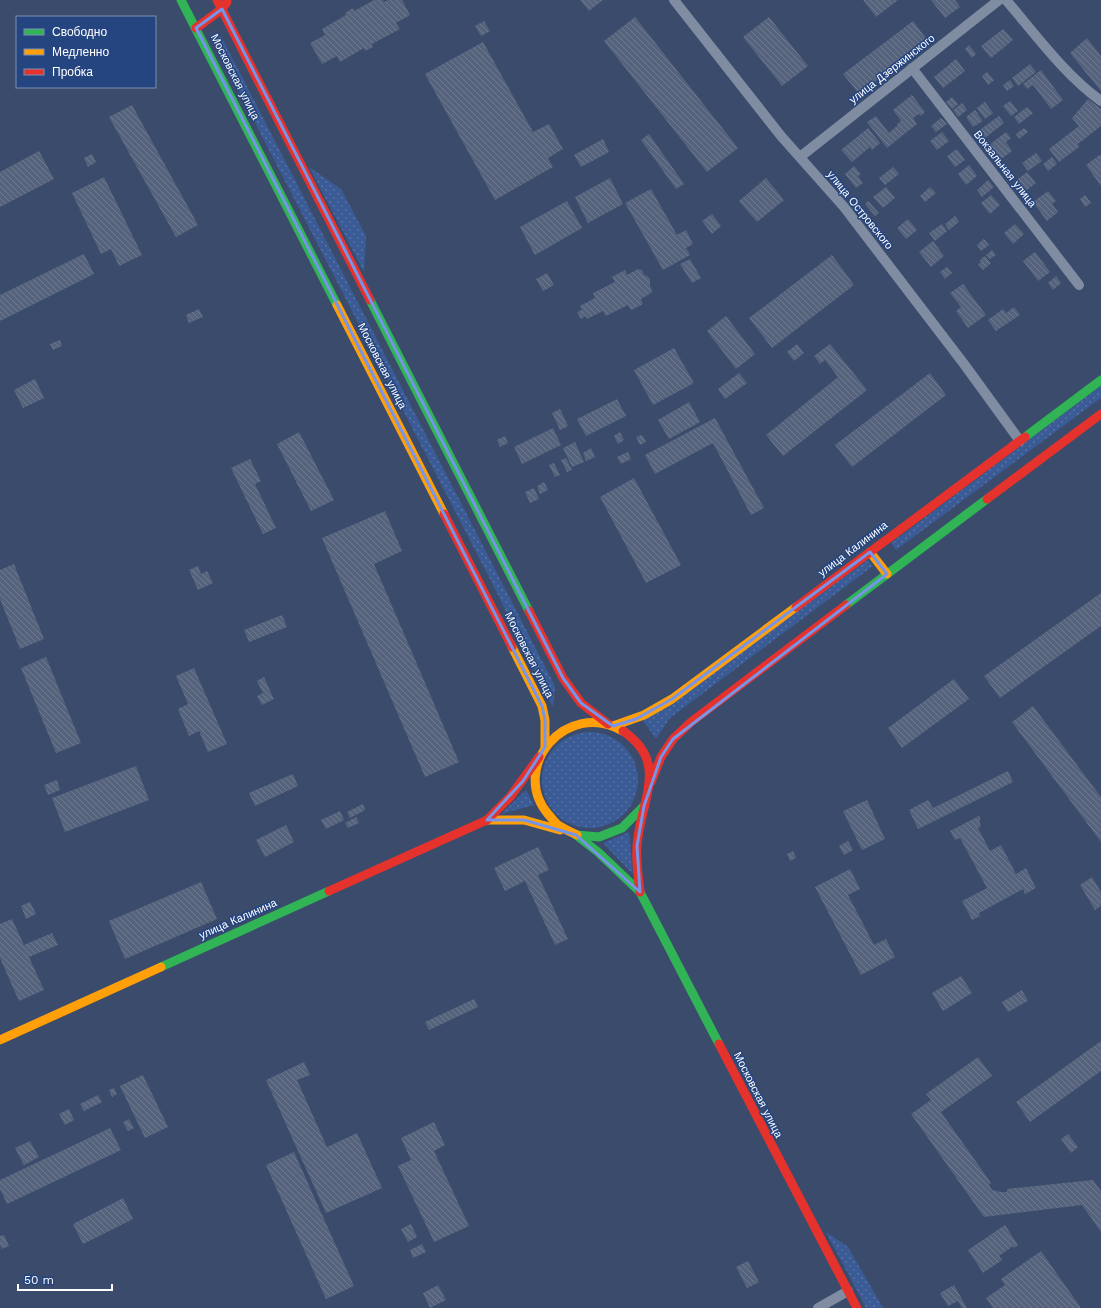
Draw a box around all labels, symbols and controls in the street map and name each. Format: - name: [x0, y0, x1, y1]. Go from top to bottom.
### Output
- legend: [16, 16, 156, 88]
- text: Свободно: [52, 25, 107, 39]
- street label: Московская улица: [208, 32, 263, 123]
- street label: улица Дзержинского: [847, 32, 937, 106]
- text: Медленно: [52, 45, 109, 59]
- text: Пробка: [52, 65, 93, 79]
- street label: Вокзальная улица: [971, 128, 1040, 211]
- street label: улица Островского: [824, 168, 896, 252]
- street label: Московская улица: [355, 321, 410, 412]
- street label: улица Калинина: [816, 518, 891, 579]
- street label: Московская улица: [502, 610, 557, 701]
- street label: улица Калинина: [197, 896, 280, 942]
- street label: Московская улица: [731, 1050, 786, 1141]
- scale bar: [18, 1266, 112, 1292]
- text: 50 m: [24, 1273, 54, 1287]

